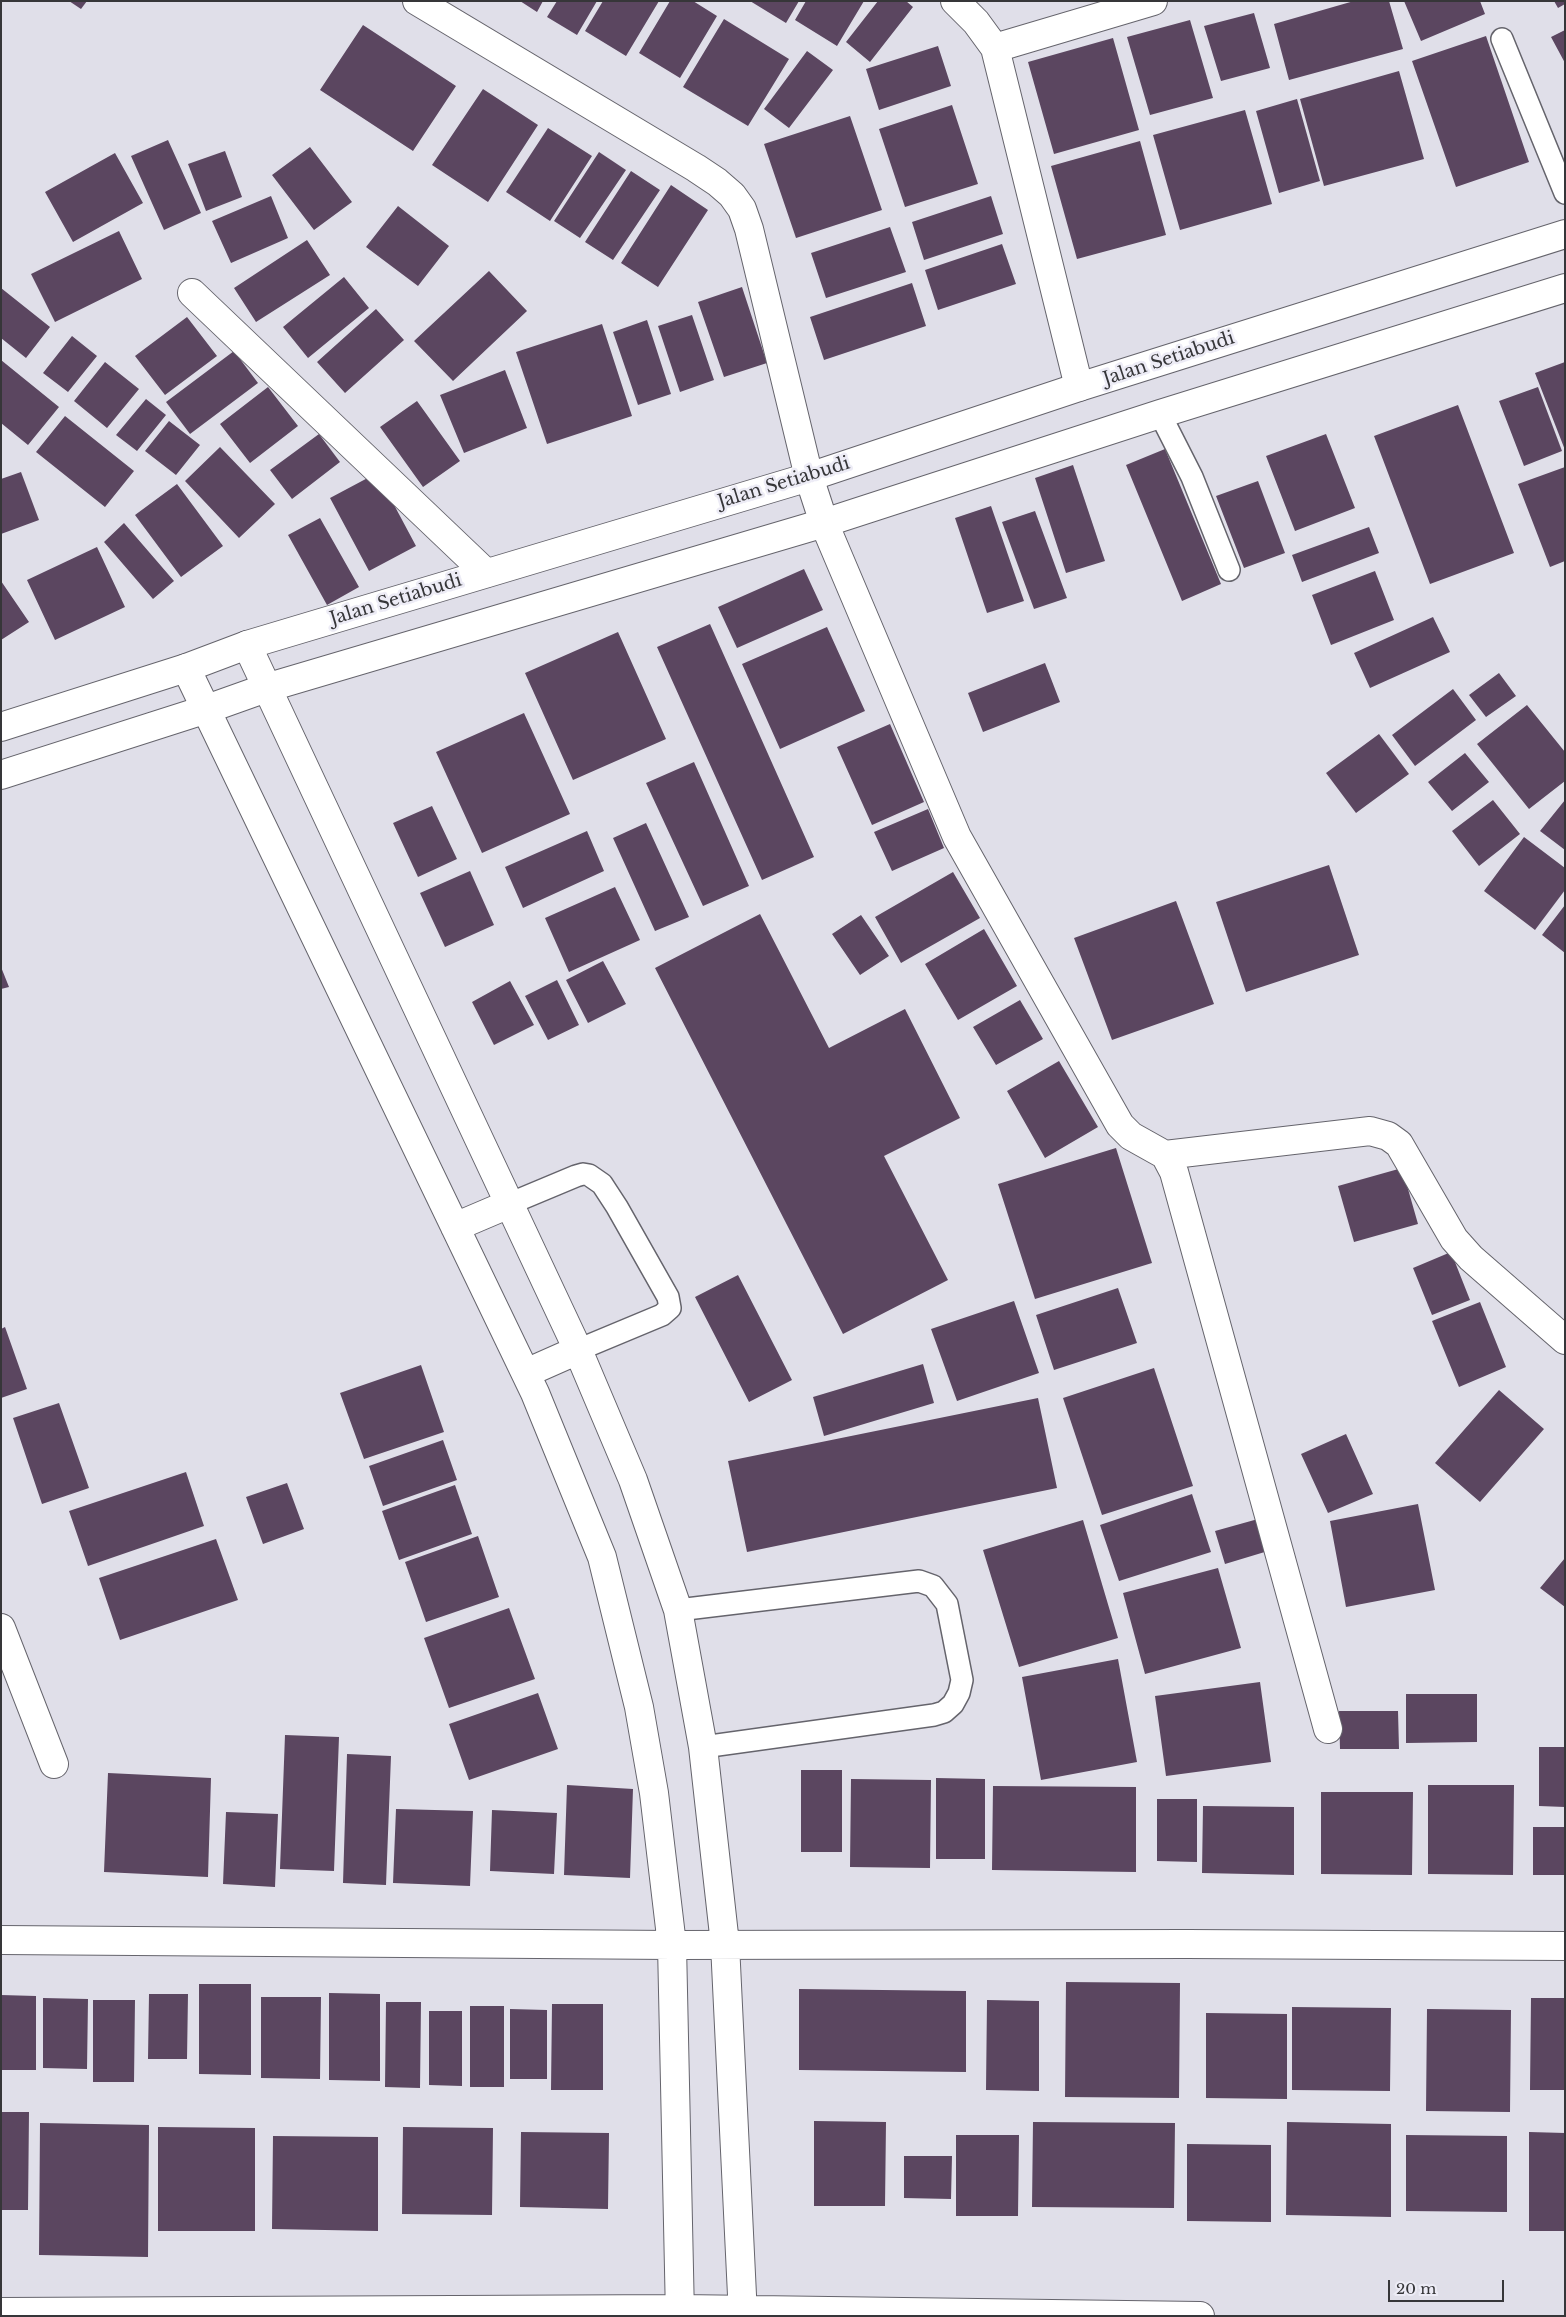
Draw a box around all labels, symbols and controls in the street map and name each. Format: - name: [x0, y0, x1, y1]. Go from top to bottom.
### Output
- street label: Jalan Setiabudi: [1101, 328, 1237, 390]
- street label: Jalan Setiabudi: [715, 453, 853, 513]
- street label: Jalan Setiabudi: [327, 570, 465, 630]
- scale bar: [1391, 2270, 1507, 2302]
- text: 20 m: [1396, 2279, 1436, 2298]

